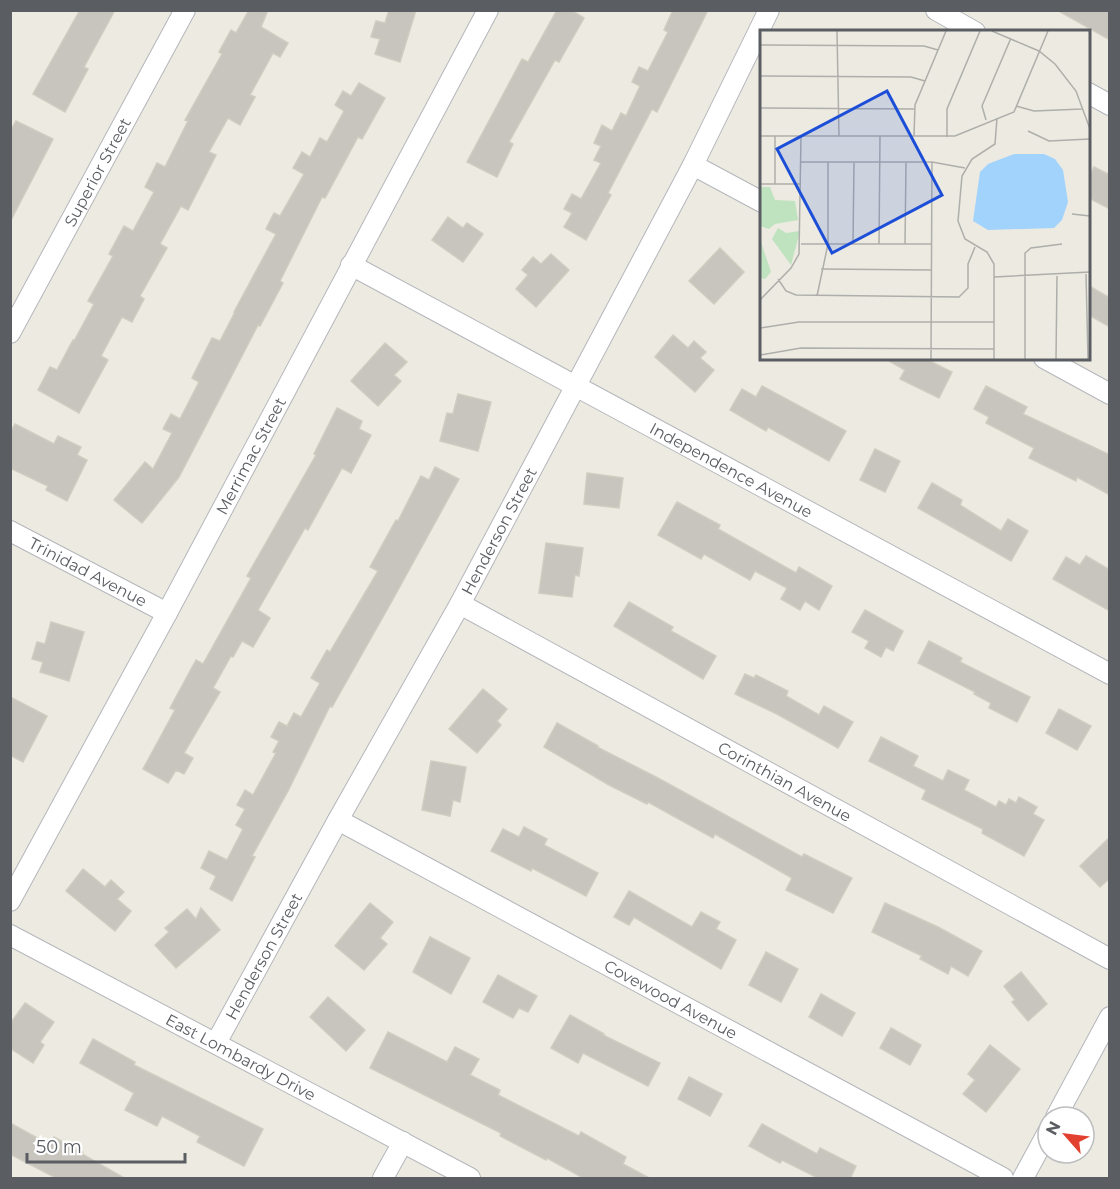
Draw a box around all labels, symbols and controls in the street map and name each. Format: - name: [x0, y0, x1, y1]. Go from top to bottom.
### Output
- inset map: [760, 30, 1090, 360]
- street label: Superior Street: [60, 114, 135, 230]
- street label: Merrimac Street: [212, 394, 290, 518]
- street label: Independence Avenue: [646, 419, 816, 522]
- street label: Henderson Street: [458, 464, 541, 598]
- street label: Trinidad Avenue: [26, 534, 150, 611]
- street label: Corinthian Avenue: [715, 738, 854, 826]
- street label: Henderson Street: [222, 889, 307, 1023]
- street label: Covewood Avenue: [601, 956, 740, 1043]
- street label: East Lombardy Drive: [162, 1010, 319, 1105]
- north arrow: [1036, 1105, 1096, 1165]
- text: N: [1042, 1118, 1065, 1138]
- scale bar: [27, 1126, 184, 1164]
- text: 50 m: [36, 1136, 82, 1158]

